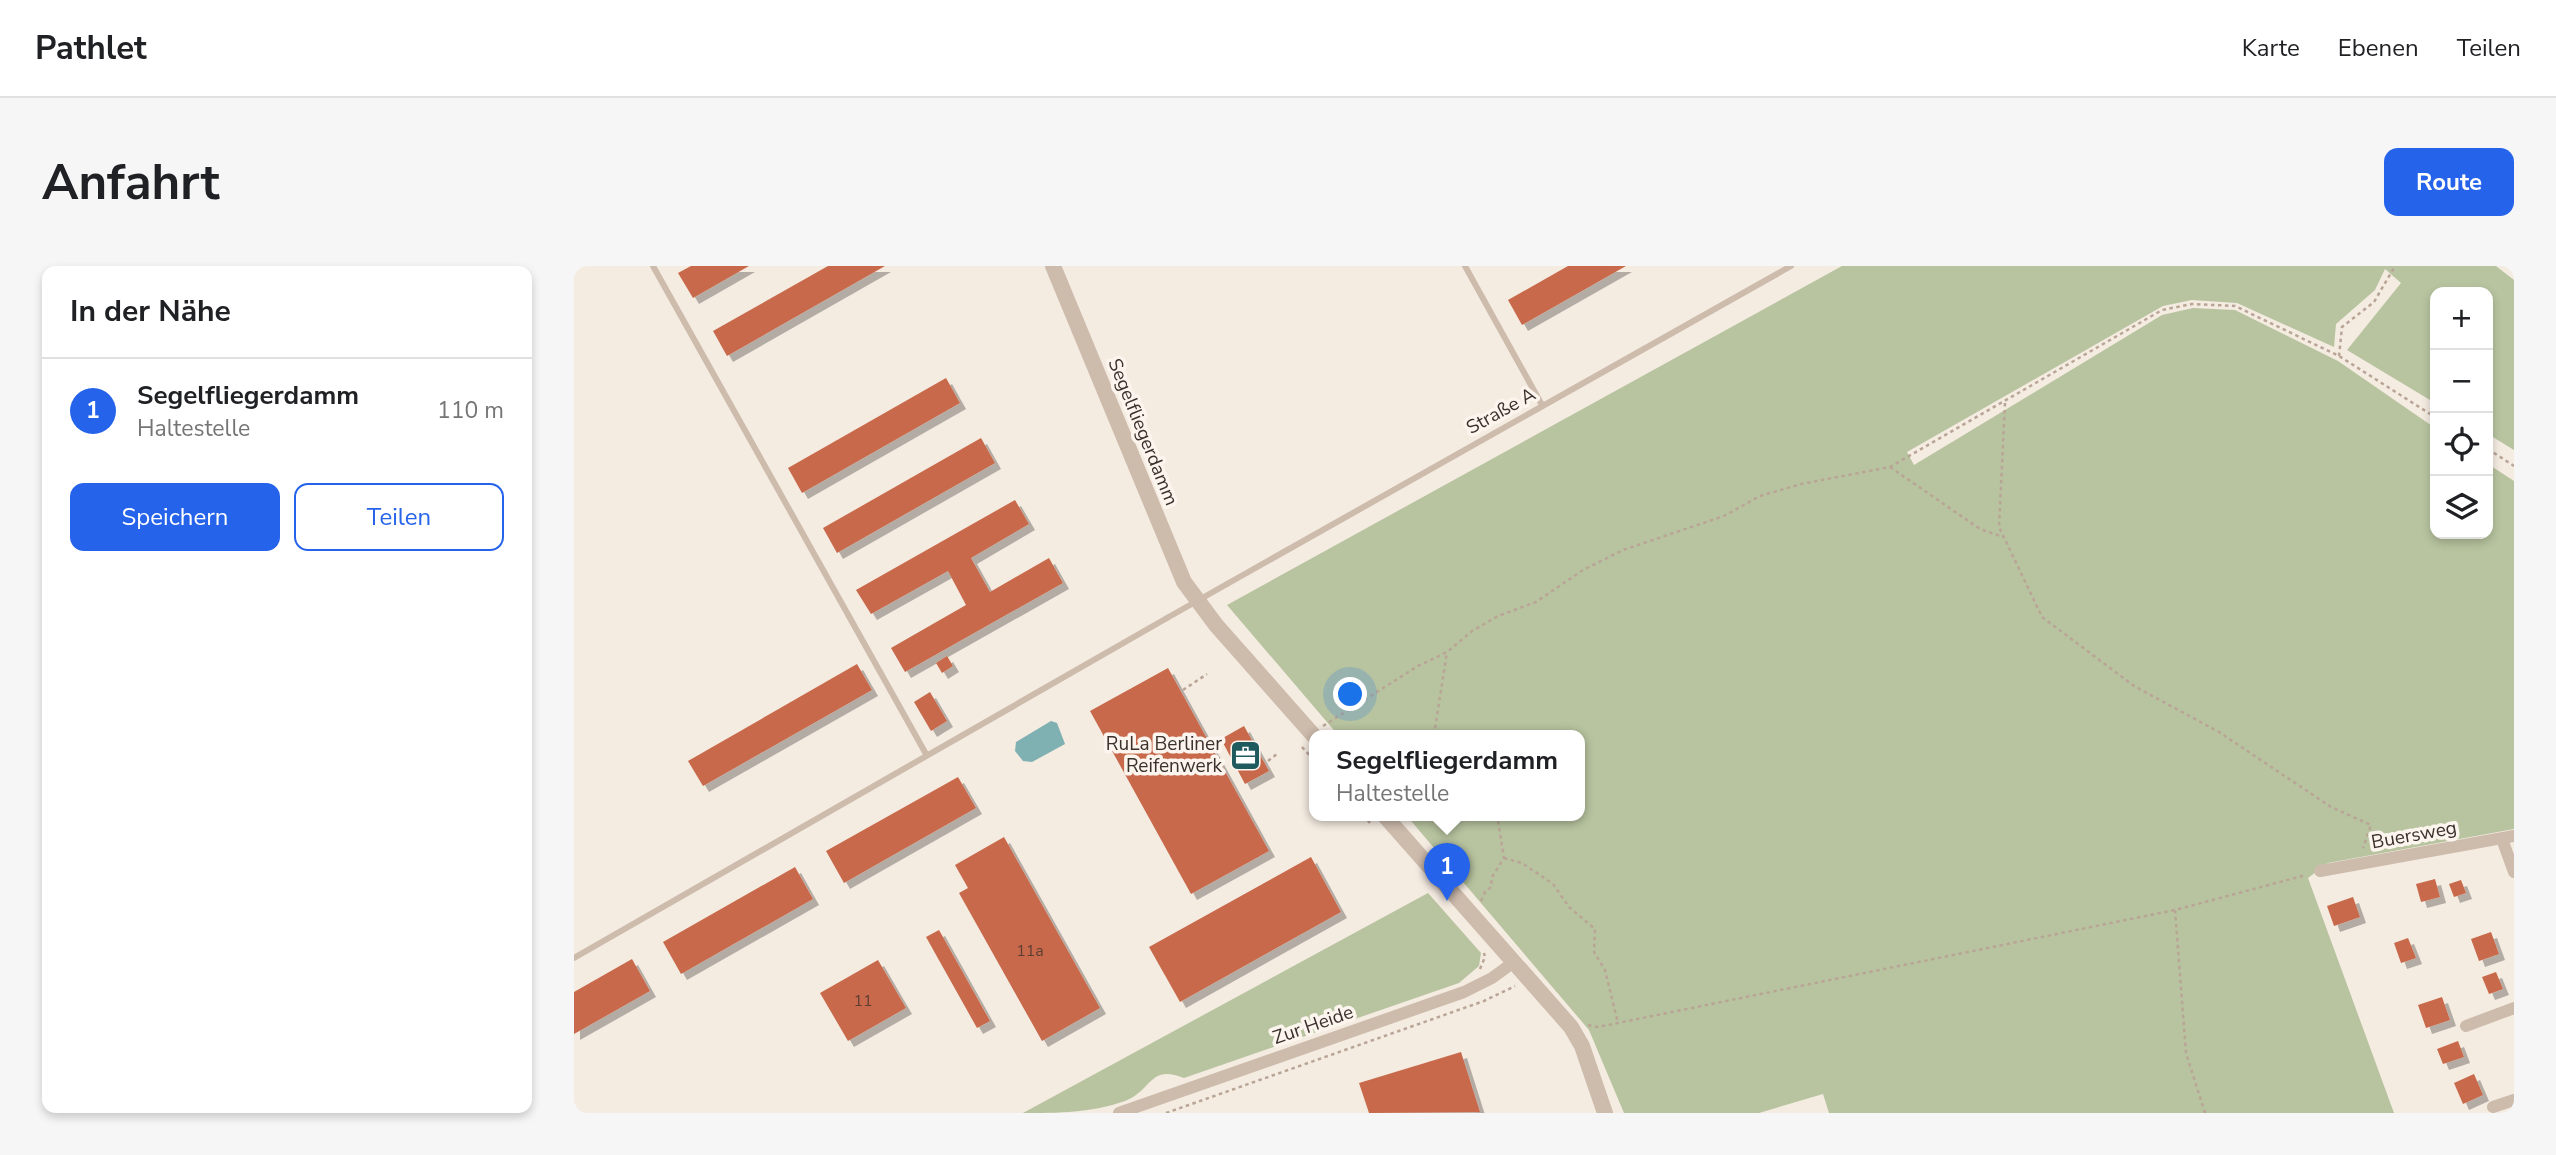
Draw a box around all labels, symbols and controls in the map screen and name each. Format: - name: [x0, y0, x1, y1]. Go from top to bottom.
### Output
- text: Pathlet: [35, 26, 147, 71]
- text: Karte: [2242, 32, 2300, 64]
- text: Ebenen: [2338, 32, 2419, 64]
- text: Teilen: [2457, 32, 2521, 64]
- button: Route: [2384, 148, 2514, 216]
- text: Anfahrt: [42, 149, 220, 216]
- map controls: [2430, 287, 2493, 539]
- button: +: [2430, 287, 2493, 350]
- text: In der Nähe: [70, 291, 231, 332]
- button: −: [2430, 350, 2493, 413]
- street label: Segelfliegerdamm: [1102, 355, 1184, 509]
- text: Segelfliegerdamm: [137, 378, 359, 413]
- street label: Straße A: [1462, 381, 1540, 441]
- text: 1: [86, 395, 100, 426]
- text: 110 m: [437, 395, 504, 426]
- text: Haltestelle: [137, 413, 250, 444]
- button: locate: [2430, 413, 2493, 476]
- button: layers: [2430, 476, 2493, 539]
- button: Speichern: [70, 483, 280, 551]
- button: Teilen: [294, 483, 504, 551]
- your location: [1333, 677, 1367, 711]
- popup: [1309, 730, 1585, 821]
- place label: RuLa Berliner Reifenwerk: [1106, 731, 1222, 779]
- office icon: RuLa Berliner Reifenwerk: [1228, 738, 1262, 772]
- text: Segelfliegerdamm: [1336, 743, 1558, 778]
- text: Haltestelle: [1336, 778, 1449, 809]
- street label: Buersweg: [2369, 815, 2459, 855]
- pin: 1: [1424, 843, 1470, 901]
- house number: 11a: [1016, 940, 1044, 962]
- house number: 11: [853, 990, 873, 1012]
- street label: Zur Heide: [1269, 999, 1357, 1051]

